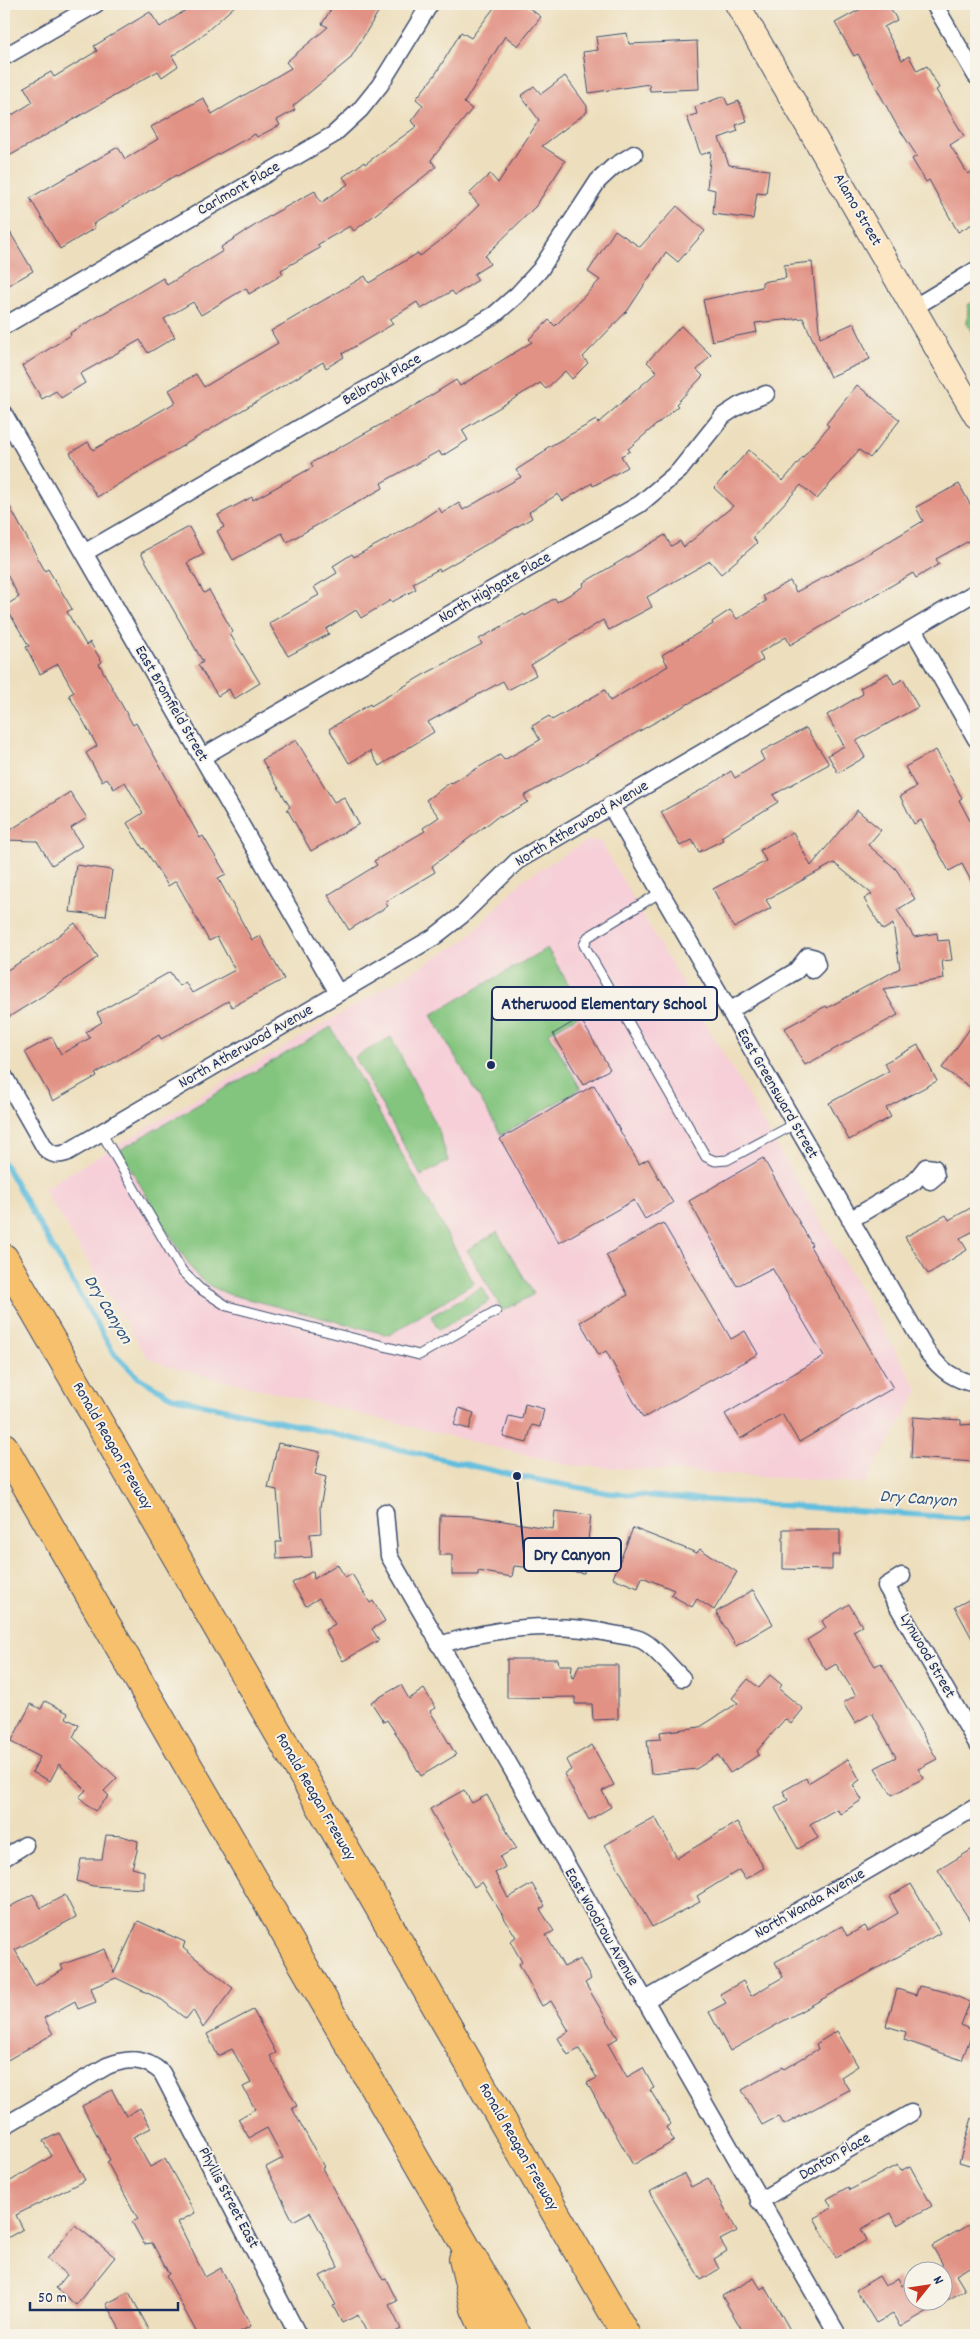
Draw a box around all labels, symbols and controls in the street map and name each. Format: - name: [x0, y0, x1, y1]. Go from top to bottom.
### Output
- street label: Carlmont Place: [193, 156, 285, 222]
- street label: Alamo Street: [827, 169, 887, 251]
- street label: Belbrook Place: [338, 348, 426, 412]
- street label: North Highgate Place: [434, 546, 556, 630]
- street label: East Bromfield Street: [128, 642, 214, 767]
- street label: North Atherwood Avenue: [511, 775, 653, 873]
- callout: Atherwood Elementary School: [492, 987, 717, 1020]
- text: Atherwood Elementary School: [501, 993, 707, 1018]
- street label: North Atherwood Avenue: [174, 999, 318, 1095]
- street label: East Greensward Street: [730, 1025, 824, 1164]
- water label: Dry Canyon: [77, 1271, 138, 1350]
- street label: Ronald Reagan Freeway: [66, 1378, 158, 1515]
- water label: Dry Canyon: [879, 1485, 958, 1515]
- callout: Dry Canyon: [524, 1538, 621, 1571]
- text: Dry Canyon: [534, 1544, 610, 1569]
- street label: Lynwood Street: [893, 1609, 961, 1703]
- street label: Ronald Reagan Freeway: [269, 1729, 361, 1866]
- street label: North Wanda Avenue: [750, 1863, 870, 1945]
- street label: East Woodrow Avenue: [558, 1864, 644, 1990]
- street label: Ronald Reagan Freeway: [472, 2079, 564, 2216]
- street label: Danton Place: [795, 2127, 875, 2187]
- street label: Phyllis Street East: [192, 2143, 264, 2253]
- north arrow: [902, 2262, 952, 2312]
- text: N: [927, 2273, 948, 2289]
- scale bar: [30, 2279, 178, 2311]
- text: 50 m: [38, 2288, 67, 2310]

